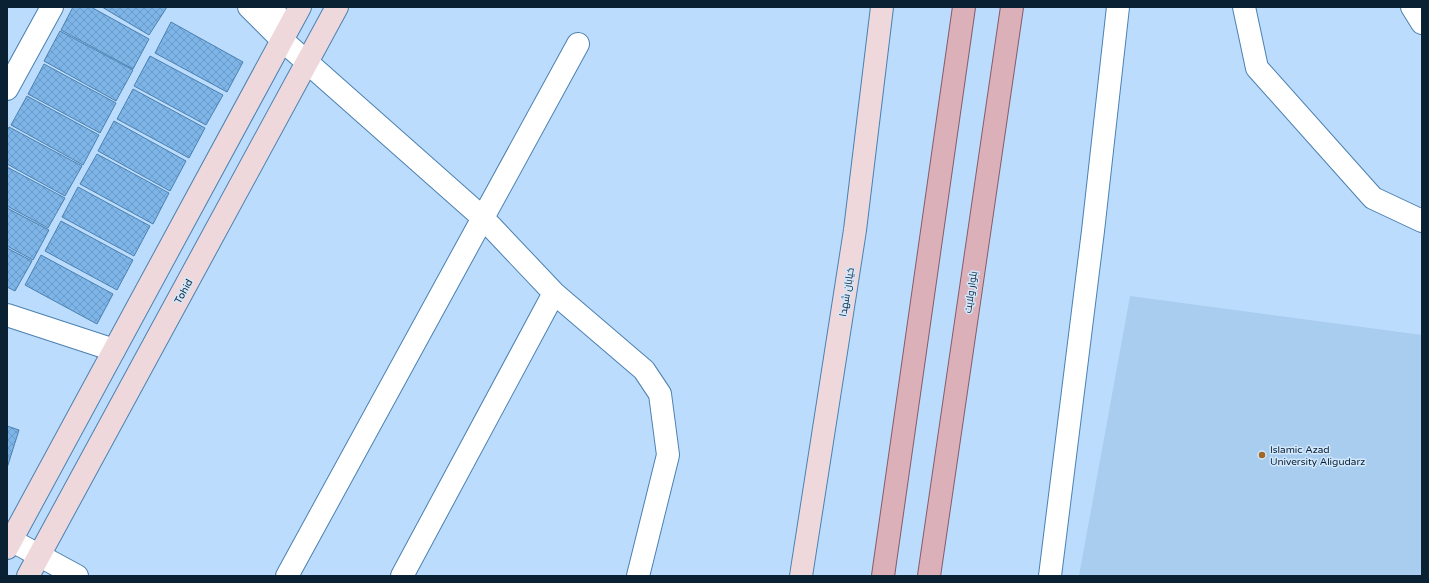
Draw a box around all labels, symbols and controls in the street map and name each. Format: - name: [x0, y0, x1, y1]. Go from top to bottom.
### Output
- street label: خیابان شهدا: [837, 267, 857, 317]
- street label: بلوار ولایت: [962, 270, 980, 314]
- street label: Tohid: [172, 277, 196, 306]
- place label: Islamic Azad University Aligudarz: [1270, 444, 1365, 468]
- marker: Islamic Azad University Aligudarz: [1257, 450, 1267, 460]

